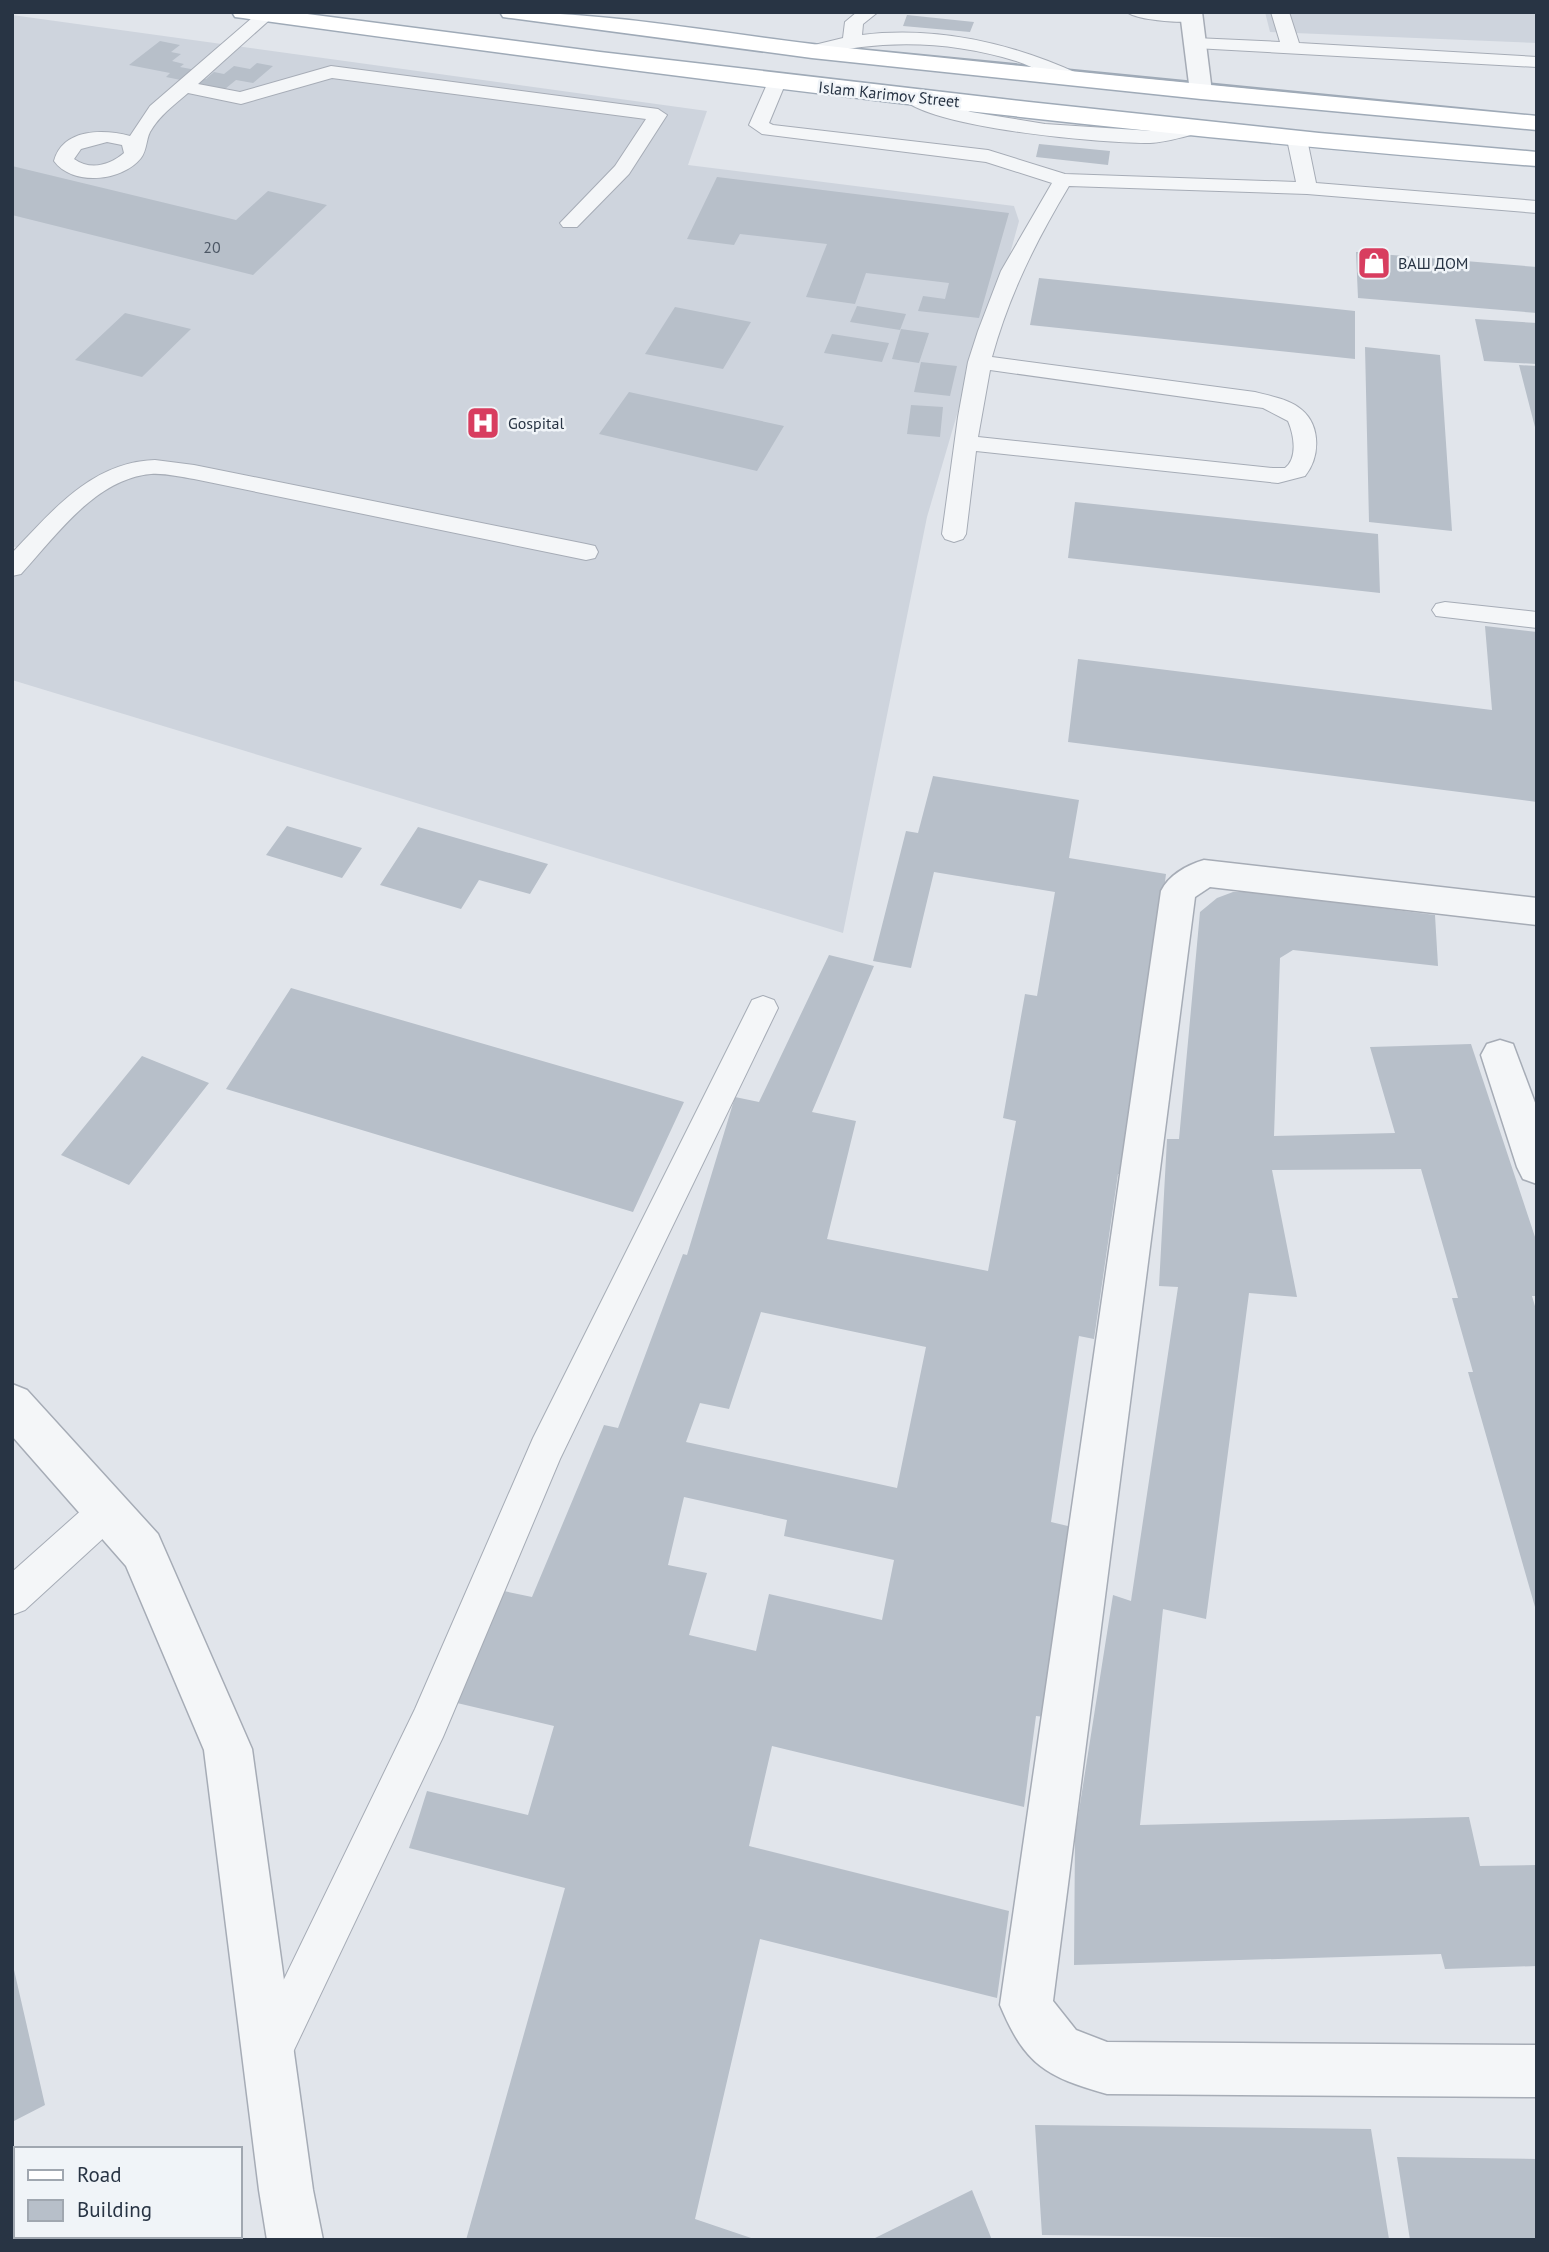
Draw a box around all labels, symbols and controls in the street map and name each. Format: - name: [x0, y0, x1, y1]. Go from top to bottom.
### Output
- street label: Islam Karimov Street: [817, 77, 961, 111]
- house number: 20: [203, 237, 221, 257]
- shop icon: ВАШ ДОМ: [1355, 244, 1393, 282]
- place label: ВАШ ДОМ: [1398, 253, 1469, 273]
- hospital icon: Gospital: [464, 404, 502, 442]
- place label: Gospital: [508, 413, 564, 433]
- legend: [14, 2147, 242, 2238]
- text: Road: [77, 2161, 121, 2188]
- text: Building: [77, 2196, 152, 2223]

